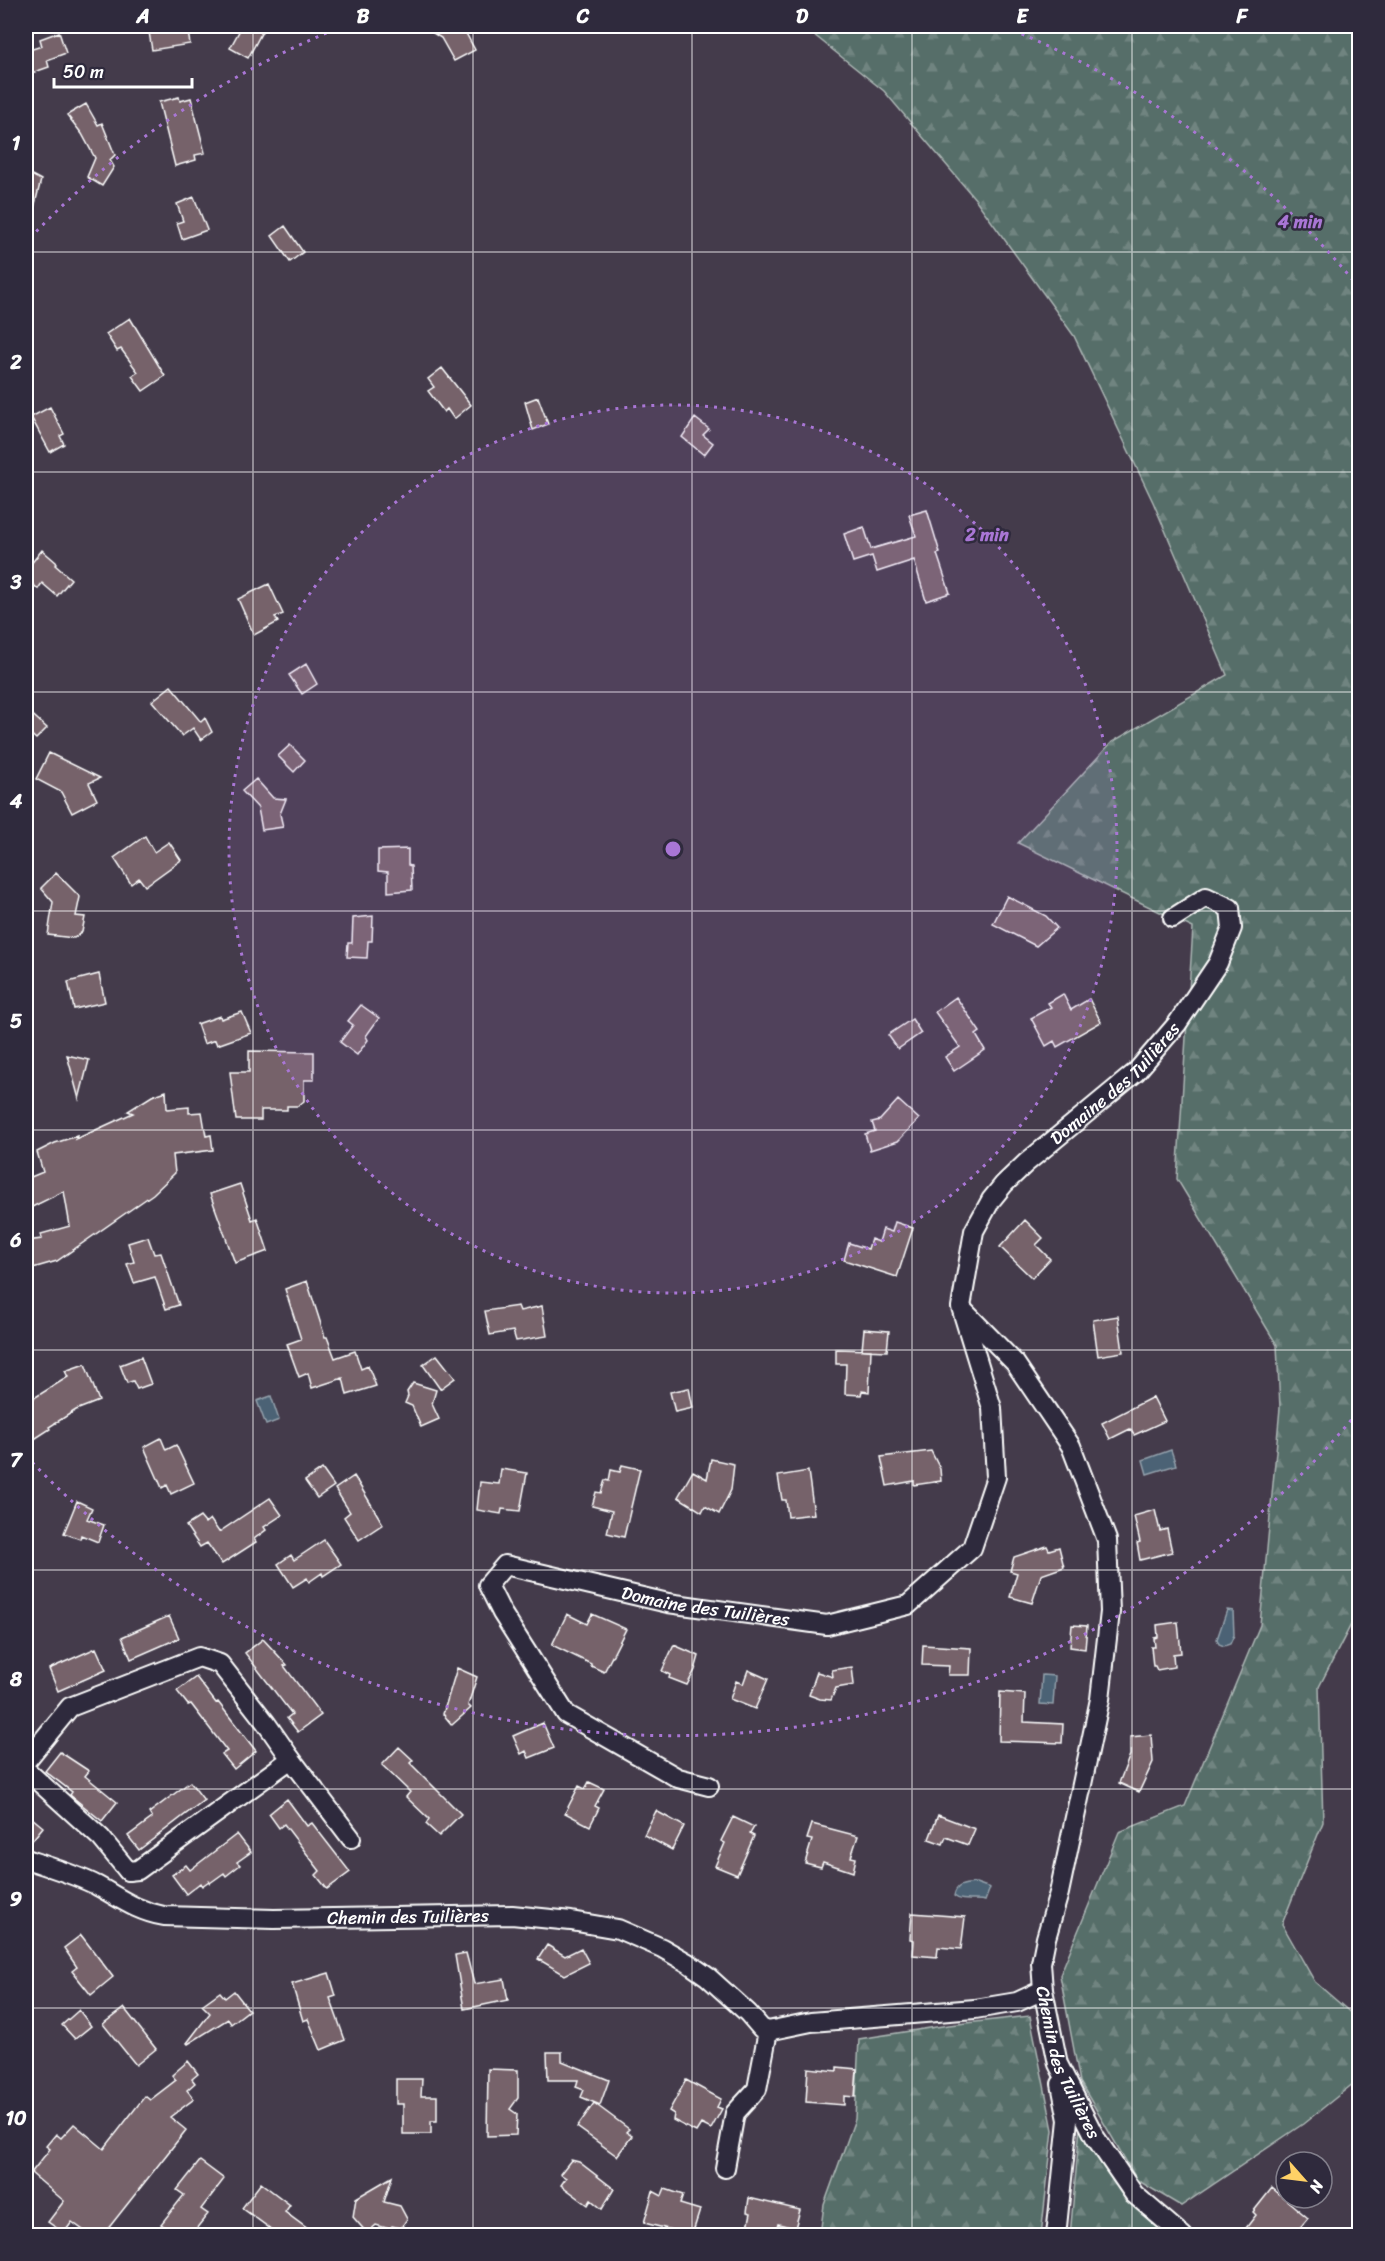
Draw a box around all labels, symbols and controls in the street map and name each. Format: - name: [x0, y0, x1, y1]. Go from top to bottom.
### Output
- text: A: [135, 0, 150, 34]
- text: B: [357, 0, 370, 34]
- text: C: [576, 0, 590, 34]
- text: D: [796, 0, 809, 34]
- text: E: [1016, 0, 1029, 34]
- text: F: [1236, 0, 1249, 34]
- scale bar: [54, 51, 192, 89]
- text: 50 m: [63, 56, 104, 88]
- text: 1: [12, 126, 21, 161]
- text: 4 min: [1277, 206, 1323, 238]
- text: 2: [9, 345, 22, 380]
- text: 2 min: [964, 519, 1009, 551]
- text: 3: [10, 565, 22, 600]
- text: 4: [9, 784, 23, 819]
- centre of rings: [663, 839, 683, 859]
- text: 5: [10, 1004, 22, 1039]
- street label: Domaine des Tuilières: [1043, 1014, 1189, 1153]
- text: 6: [9, 1223, 22, 1258]
- text: 7: [10, 1443, 23, 1478]
- street label: Domaine des Tuilières: [618, 1577, 792, 1636]
- text: 8: [9, 1662, 23, 1697]
- text: 9: [10, 1882, 22, 1917]
- street label: Chemin des Tuilières: [327, 1899, 490, 1934]
- street label: Chemin des Tuilières: [1027, 1983, 1110, 2145]
- text: 10: [5, 2101, 27, 2136]
- north arrow: [1274, 2150, 1334, 2210]
- text: N: [1301, 2174, 1333, 2199]

